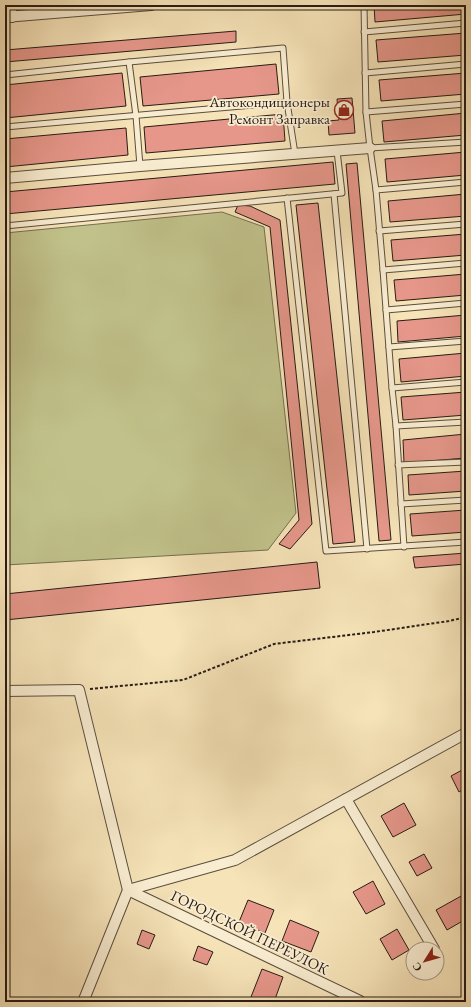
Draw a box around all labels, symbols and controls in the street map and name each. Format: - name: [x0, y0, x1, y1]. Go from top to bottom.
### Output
- place label: Автокондиционеры Ремонт Заправка: [208, 92, 330, 128]
- shop icon: Автокондиционеры Ремонт Заправка: [333, 99, 355, 121]
- street label: ГОРОДСКОЙ ПЕРЕУЛОК: [168, 885, 332, 979]
- north arrow: [405, 941, 445, 981]
- text: С: [409, 960, 425, 974]

